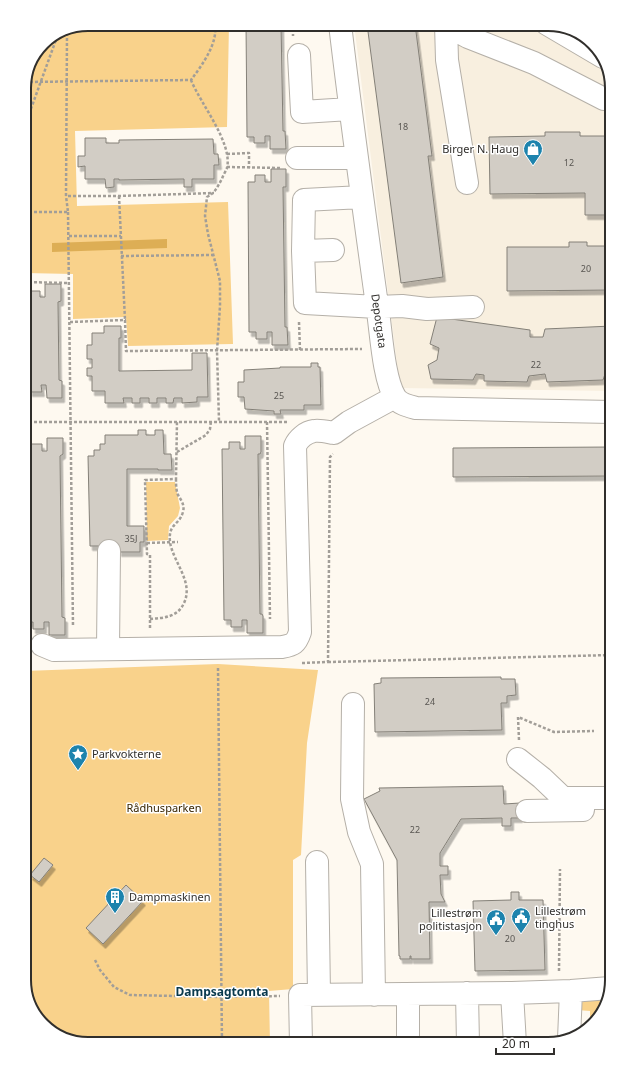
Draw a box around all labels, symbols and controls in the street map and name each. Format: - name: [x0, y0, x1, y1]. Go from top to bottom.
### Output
- house number: 18: [398, 120, 408, 133]
- shop icon: Birger N. Haug: [522, 138, 544, 166]
- place label: Birger N. Haug: [442, 141, 519, 156]
- house number: 12: [564, 156, 574, 169]
- house number: 20: [581, 262, 591, 275]
- street label: Depotgata: [368, 293, 391, 349]
- house number: 22: [531, 358, 541, 371]
- house number: 25: [274, 389, 284, 402]
- house number: 35J: [125, 532, 137, 545]
- house number: 24: [425, 695, 435, 708]
- place icon: Parkvokterne: [67, 743, 89, 771]
- place label: Parkvokterne: [92, 746, 161, 761]
- park label: Rådhusparken: [127, 800, 202, 815]
- house number: 22: [410, 823, 420, 836]
- building icon: Dampmaskinen: [104, 886, 126, 914]
- place label: Dampmaskinen: [129, 889, 211, 904]
- place label: Lillestrøm tinghus: [535, 903, 586, 931]
- place label: Lillestrøm politistasjon: [419, 905, 482, 933]
- public building icon: Lillestrøm tinghus: [510, 906, 532, 934]
- public building icon: Lillestrøm politistasjon: [485, 908, 507, 936]
- house number: 20: [505, 932, 515, 945]
- district label: Dampsagtomta: [176, 983, 268, 1000]
- scale bar: [496, 1030, 554, 1056]
- text: 20 m: [502, 1035, 530, 1052]

